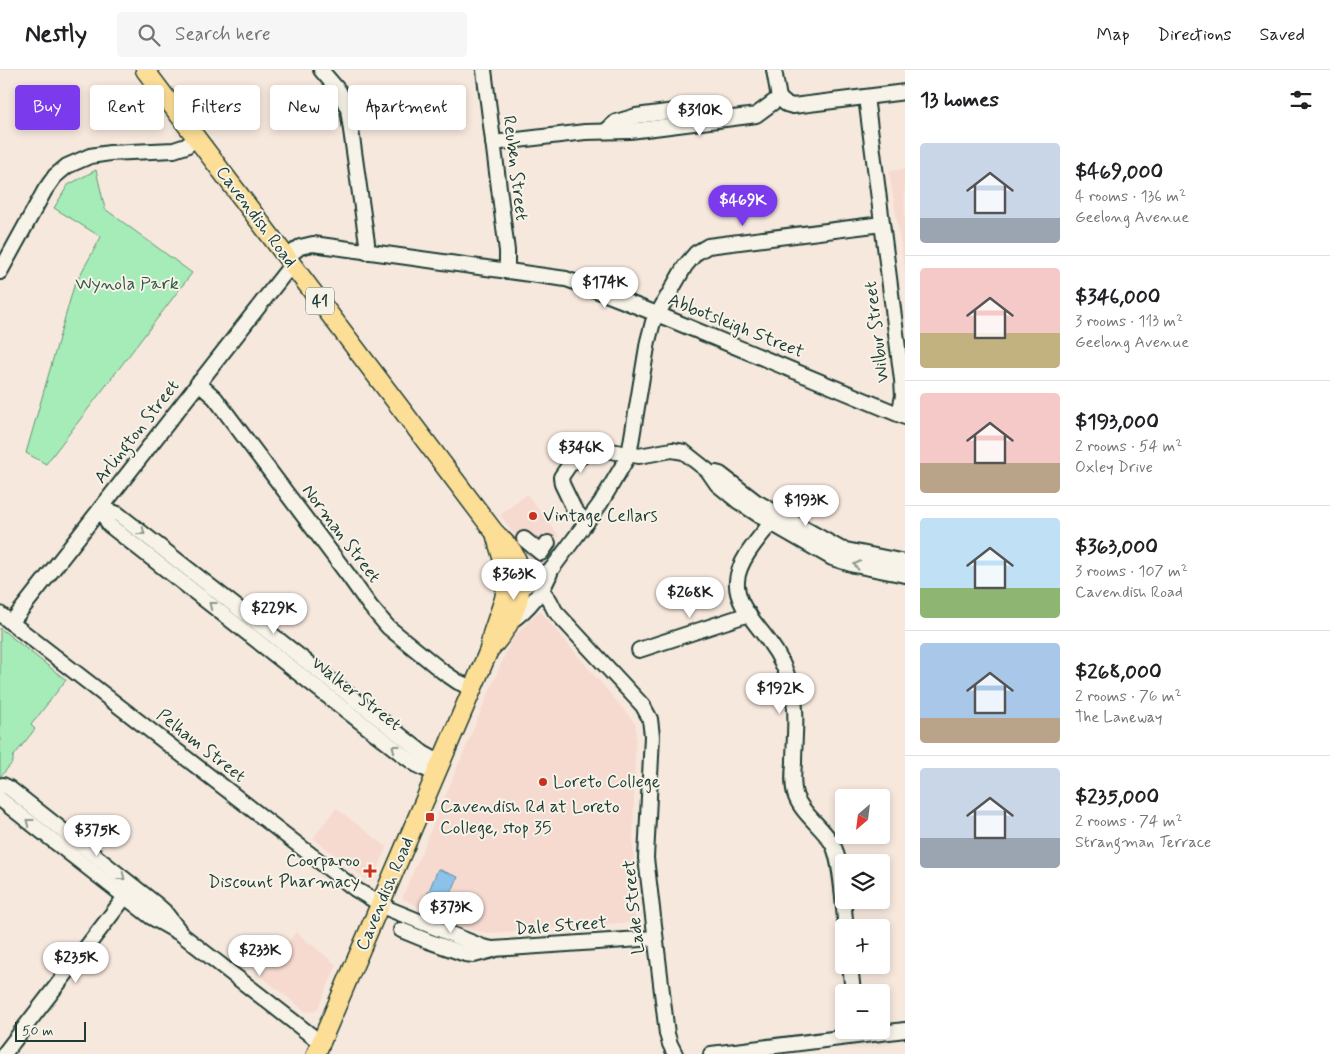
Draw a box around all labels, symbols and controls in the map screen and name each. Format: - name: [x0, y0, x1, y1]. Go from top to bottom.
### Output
- search box: [117, 12, 467, 57]
- text: Nestly: [25, 19, 87, 50]
- icon: search: [135, 21, 163, 49]
- text: Search here: [175, 22, 271, 47]
- text: Map: [1097, 23, 1130, 47]
- text: Directions: [1158, 23, 1232, 47]
- text: Saved: [1260, 23, 1305, 47]
- chip: Buy: [15, 85, 80, 130]
- chip: Rent: [90, 85, 164, 130]
- chip: Filters: [174, 85, 260, 130]
- chip: New: [270, 85, 338, 130]
- chip: Apartment: [348, 85, 466, 130]
- text: 13 homes: [920, 86, 999, 114]
- icon: filters: [1287, 86, 1315, 114]
- pin: $310K: [665, 94, 735, 137]
- text: $310K: [678, 100, 722, 121]
- street label: Reuben Street: [497, 114, 533, 222]
- text: $469,000: [1075, 158, 1163, 186]
- street label: Cavendish Road: [210, 161, 302, 273]
- icon: home: [960, 163, 1020, 223]
- pin: $469K: [708, 184, 778, 227]
- text: 4 rooms · 136 m²: [1075, 186, 1186, 207]
- text: $469K: [719, 190, 767, 211]
- text: Geelong Avenue: [1075, 207, 1189, 228]
- pin: $174K: [570, 266, 640, 309]
- park label: Wynola Park: [75, 272, 179, 296]
- text: $174K: [582, 272, 628, 293]
- street label: Wilbur Street: [859, 280, 895, 384]
- text: $346,000: [1075, 283, 1160, 311]
- road number: 41: [306, 288, 334, 315]
- street label: Abbotsleigh Street: [664, 288, 808, 364]
- icon: home: [960, 288, 1020, 348]
- text: 3 rooms · 113 m²: [1075, 311, 1183, 332]
- text: Geelong Avenue: [1075, 332, 1189, 353]
- street label: Arlington Street: [89, 375, 187, 490]
- text: $193,000: [1075, 408, 1159, 436]
- icon: home: [960, 413, 1020, 473]
- pin: $346K: [546, 432, 616, 474]
- text: 2 rooms · 54 m²: [1075, 436, 1182, 457]
- text: $346K: [558, 437, 604, 458]
- text: Oxley Drive: [1075, 457, 1153, 478]
- street label: Norman Street: [296, 480, 386, 588]
- pin: $193K: [771, 484, 841, 527]
- text: $193K: [784, 490, 828, 511]
- place label: Vintage Cellars: [543, 504, 658, 528]
- marker: Vintage Cellars: [527, 510, 539, 522]
- one-way arrow: [136, 527, 145, 535]
- text: $363,000: [1075, 533, 1158, 561]
- icon: home: [960, 538, 1020, 598]
- pin: $363K: [479, 558, 549, 601]
- one-way arrow: [853, 561, 862, 571]
- text: 3 rooms · 107 m²: [1075, 561, 1188, 582]
- text: $363K: [492, 564, 536, 585]
- pin: $268K: [655, 576, 725, 619]
- text: $268K: [667, 582, 713, 603]
- text: Cavendish Road: [1075, 582, 1183, 603]
- pin: $229K: [239, 592, 309, 635]
- text: $229K: [251, 598, 297, 619]
- one-way arrow: [208, 602, 218, 611]
- street label: Walker Street: [306, 651, 406, 737]
- text: $268,000: [1075, 658, 1162, 686]
- icon: home: [960, 663, 1020, 723]
- pin: $192K: [745, 672, 815, 715]
- text: $192K: [757, 678, 803, 699]
- text: 2 rooms · 76 m²: [1075, 686, 1182, 707]
- street label: Pelham Street: [151, 704, 251, 789]
- text: The Laneway: [1075, 707, 1163, 728]
- one-way arrow: [392, 746, 401, 754]
- place label: Loreto College: [553, 770, 660, 794]
- marker: Loreto College: [537, 776, 549, 788]
- text: $235,000: [1075, 783, 1159, 811]
- icon: home: [960, 788, 1020, 848]
- north arrow: [835, 789, 890, 844]
- map controls: [835, 789, 890, 1039]
- place label: Cavendish Rd at Loreto College, stop 35: [440, 795, 620, 840]
- marker: Cavendish Rd at Loreto College, stop 35: [424, 811, 436, 823]
- text: 2 rooms · 74 m²: [1075, 811, 1183, 832]
- pin: $375K: [62, 814, 132, 857]
- one-way arrow: [25, 819, 35, 828]
- text: $375K: [75, 820, 119, 841]
- text: Strangman Terrace: [1075, 832, 1211, 853]
- street label: Cavendish Road: [350, 833, 420, 955]
- place label: Coorparoo Discount Pharmacy: [208, 849, 360, 894]
- button: layers: [835, 854, 890, 909]
- street label: Lade Street: [617, 859, 651, 955]
- marker: Coorparoo Discount Pharmacy: [364, 865, 376, 877]
- one-way arrow: [116, 872, 125, 880]
- pin: $373K: [416, 892, 486, 934]
- text: $373K: [430, 897, 472, 918]
- street label: Dale Street: [514, 911, 608, 941]
- button: +: [835, 919, 890, 974]
- pin: $233K: [225, 934, 295, 977]
- text: $233K: [239, 940, 281, 961]
- pin: $235K: [41, 942, 111, 984]
- text: $235K: [54, 947, 98, 968]
- button: −: [835, 984, 890, 1039]
- scale bar: [15, 1019, 86, 1042]
- text: 50 m: [22, 1022, 53, 1040]

